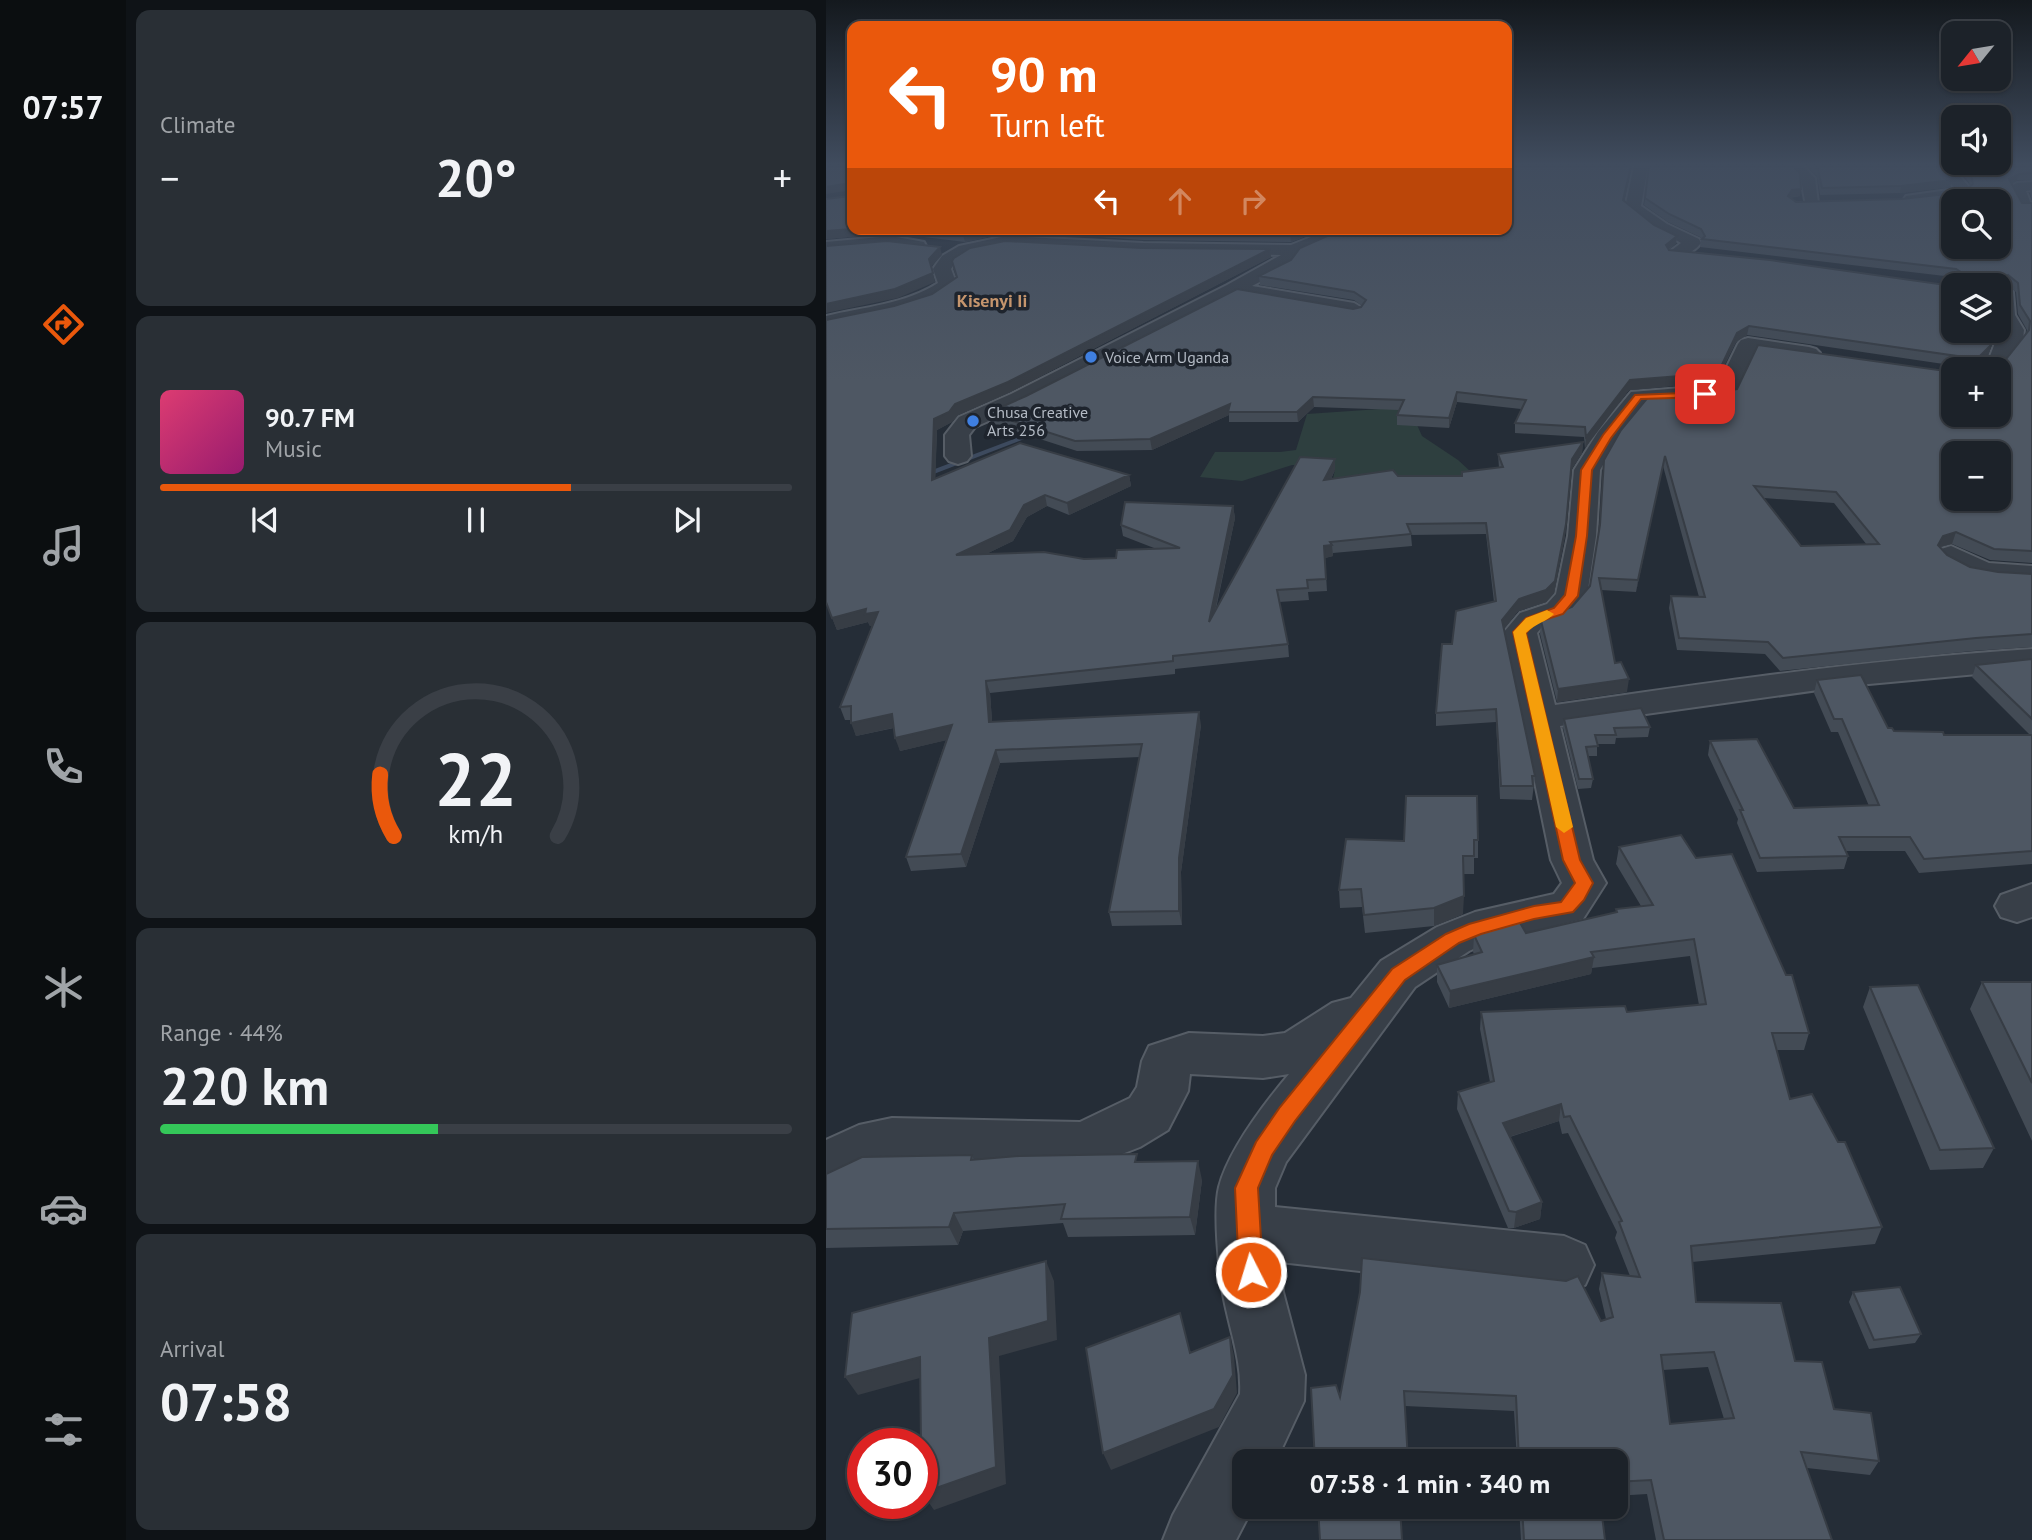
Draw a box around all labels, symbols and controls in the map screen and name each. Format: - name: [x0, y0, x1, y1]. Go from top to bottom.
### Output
- north arrow: [1941, 21, 2011, 91]
- map controls: [1941, 21, 2011, 511]
- text: 90 m: [990, 42, 1097, 106]
- icon: left: [875, 49, 966, 140]
- text: 07:57: [22, 86, 104, 128]
- text: Turn left: [990, 104, 1105, 146]
- button: sound: [1941, 105, 2011, 175]
- text: Climate: [160, 110, 235, 139]
- text: 20°: [435, 144, 517, 211]
- text: −: [160, 153, 179, 202]
- text: +: [773, 153, 792, 202]
- icon: left: [1088, 182, 1126, 220]
- icon: ahead: [1161, 182, 1199, 220]
- icon: right: [1234, 182, 1272, 220]
- button: search: [1941, 189, 2011, 259]
- button: layers: [1941, 273, 2011, 343]
- district label: Kisenyi Ii: [957, 289, 1027, 312]
- icon: directions: [39, 300, 88, 349]
- place label: Voice Arm Uganda: [1104, 347, 1229, 367]
- marker: Voice Arm Uganda: [1083, 349, 1099, 365]
- button: +: [1941, 357, 2011, 427]
- pin: [1675, 364, 1735, 424]
- icon: arrive: [1686, 375, 1724, 413]
- text: 90.7 FM: [265, 401, 355, 434]
- place label: Chusa Creative Arts 256: [987, 402, 1088, 440]
- marker: Chusa Creative Arts 256: [965, 413, 981, 429]
- text: Music: [265, 434, 322, 463]
- button: −: [1941, 441, 2011, 511]
- icon: previous: [246, 501, 284, 539]
- icon: pause: [457, 501, 495, 539]
- icon: next: [668, 501, 706, 539]
- icon: music: [39, 521, 88, 570]
- text: 22: [435, 732, 517, 826]
- icon: phone: [39, 742, 88, 791]
- text: km/h: [449, 818, 503, 850]
- icon: climate: [39, 963, 88, 1012]
- text: Range · 44%: [160, 1018, 283, 1047]
- text: 220 km: [160, 1052, 329, 1119]
- icon: car: [39, 1184, 88, 1233]
- position arrow: [1214, 1235, 1288, 1309]
- text: Arrival: [160, 1334, 224, 1363]
- text: 07:58: [160, 1368, 292, 1435]
- icon: filters: [39, 1405, 88, 1454]
- speed limit sign: 30: [847, 1428, 938, 1519]
- text: 07:58 · 1 min · 340 m: [1310, 1467, 1550, 1500]

